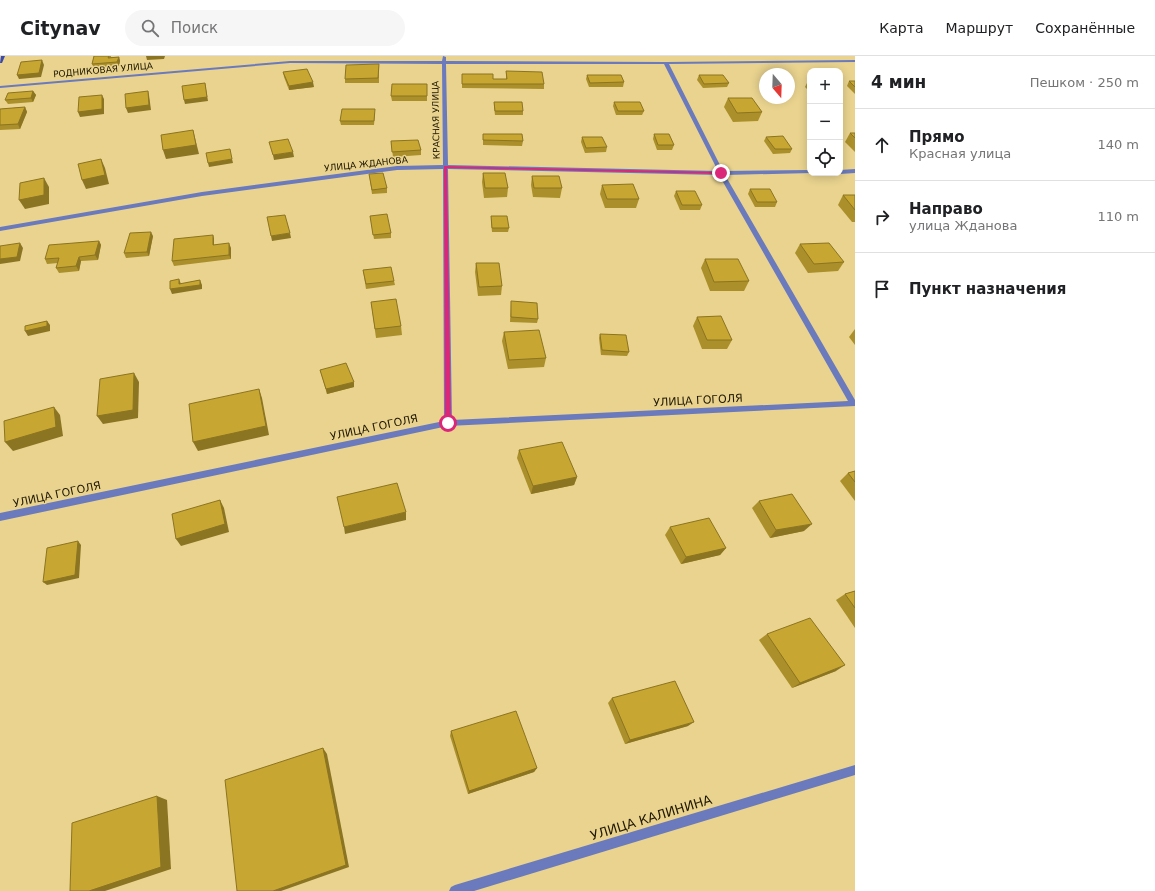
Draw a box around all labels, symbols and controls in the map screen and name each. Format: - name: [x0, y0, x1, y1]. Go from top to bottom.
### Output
- search box: [125, 10, 405, 46]
- text: Citynav: [20, 17, 101, 39]
- icon: search: [139, 17, 161, 39]
- text: Поиск: [171, 19, 218, 37]
- text: Карта: [879, 20, 923, 36]
- text: Маршрут: [945, 20, 1013, 36]
- text: Сохранённые: [1035, 20, 1135, 36]
- street label: РОДНИКОВАЯ УЛИЦА: [53, 61, 154, 79]
- north arrow: [759, 68, 795, 104]
- map controls: [807, 68, 843, 176]
- button: +: [807, 68, 843, 104]
- text: 4 мин: [871, 72, 926, 92]
- text: Пешком · 250 m: [1030, 75, 1139, 90]
- street label: КРАСНАЯ УЛИЦА: [430, 80, 442, 159]
- button: −: [807, 104, 843, 140]
- text: Прямо: [909, 128, 965, 146]
- icon: ahead: [871, 134, 893, 156]
- text: 140 m: [1097, 137, 1139, 152]
- button: locate: [807, 140, 843, 176]
- text: Красная улица: [909, 146, 1011, 161]
- street label: УЛИЦА ЖДАНОВА: [324, 155, 409, 173]
- route end: [712, 164, 730, 182]
- text: Направо: [909, 200, 983, 218]
- icon: right: [871, 206, 893, 228]
- text: 110 m: [1097, 209, 1139, 224]
- text: улица Жданова: [909, 218, 1017, 233]
- icon: arrive: [871, 278, 893, 300]
- text: Пункт назначения: [909, 280, 1066, 298]
- street label: УЛИЦА ГОГОЛЯ: [653, 392, 743, 409]
- street label: УЛИЦА ГОГОЛЯ: [329, 412, 419, 443]
- route start: [439, 414, 457, 432]
- street label: УЛИЦА ГОГОЛЯ: [12, 479, 102, 510]
- street label: УЛИЦА КАЛИНИНА: [589, 792, 714, 843]

